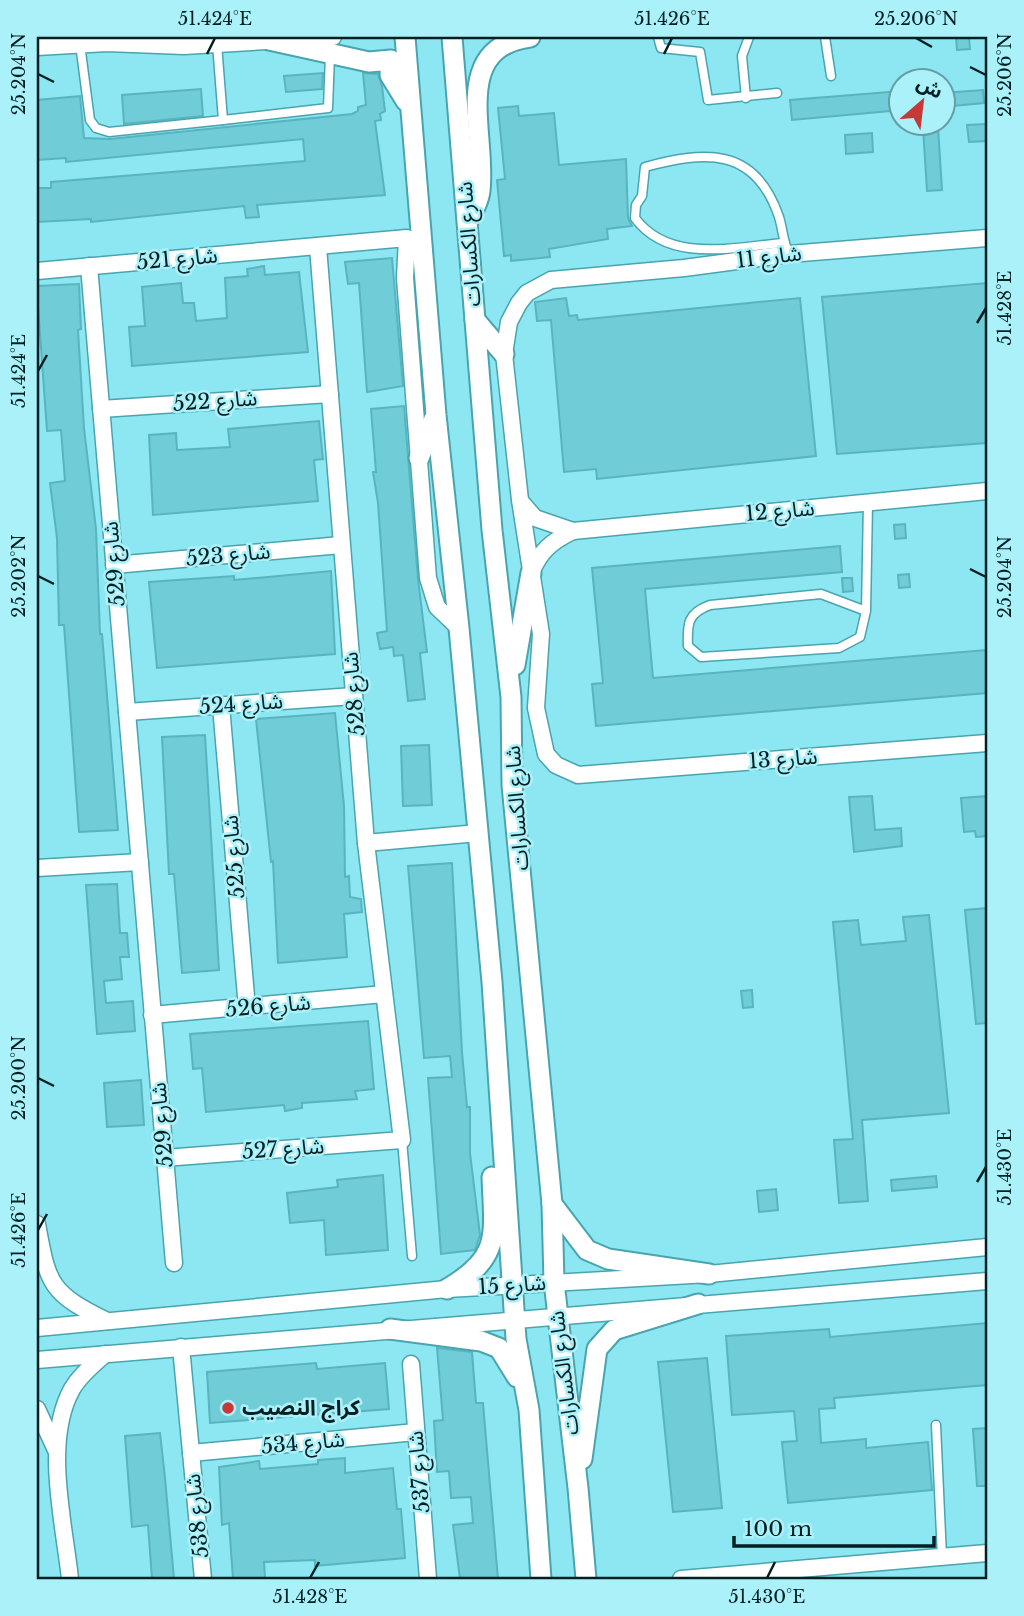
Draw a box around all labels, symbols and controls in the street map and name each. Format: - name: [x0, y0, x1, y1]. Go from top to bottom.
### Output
- text: 51.424°E: [178, 8, 252, 30]
- text: 51.426°E: [634, 8, 710, 30]
- text: 25.206°N: [874, 8, 958, 30]
- text: 25.204°N: [8, 33, 30, 115]
- text: 25.206°N: [994, 33, 1016, 117]
- north arrow: [888, 66, 958, 136]
- text: ش: [913, 71, 947, 104]
- street label: شارع الكسارات: [452, 181, 488, 307]
- street label: شارع 11: [735, 240, 803, 276]
- street label: شارع 521: [135, 243, 219, 277]
- text: 51.428°E: [994, 271, 1016, 345]
- text: 51.424°E: [8, 334, 30, 408]
- street label: شارع 522: [172, 385, 258, 419]
- street label: شارع 12: [744, 495, 816, 529]
- street label: شارع 529: [97, 520, 133, 608]
- text: 25.202°N: [8, 534, 30, 618]
- text: 25.204°N: [994, 536, 1016, 618]
- street label: شارع 523: [185, 538, 272, 574]
- street label: شارع 528: [337, 651, 373, 737]
- street label: شارع 524: [198, 688, 284, 722]
- street label: شارع 13: [748, 744, 819, 776]
- street label: شارع الكسارات: [500, 745, 536, 871]
- street label: شارع 525: [217, 814, 253, 900]
- street label: شارع 526: [224, 989, 312, 1025]
- text: 25.200°N: [8, 1035, 30, 1121]
- street label: شارع 529: [145, 1081, 181, 1169]
- text: 51.430°E: [994, 1129, 1016, 1205]
- street label: شارع 527: [241, 1133, 325, 1167]
- text: 51.426°E: [8, 1192, 30, 1268]
- street label: شارع 15: [477, 1270, 547, 1302]
- street label: شارع الكسارات: [543, 1309, 587, 1437]
- place label: كراج النصيب: [242, 1395, 360, 1423]
- marker: كراج النصيب: [220, 1400, 236, 1416]
- street label: شارع 534: [260, 1426, 346, 1462]
- street label: شارع 537: [402, 1430, 438, 1514]
- street label: شارع 538: [180, 1472, 216, 1559]
- scale bar: [734, 1504, 933, 1548]
- text: 100 m: [744, 1516, 812, 1542]
- text: 51.428°E: [273, 1586, 347, 1608]
- text: 51.430°E: [729, 1586, 805, 1608]

